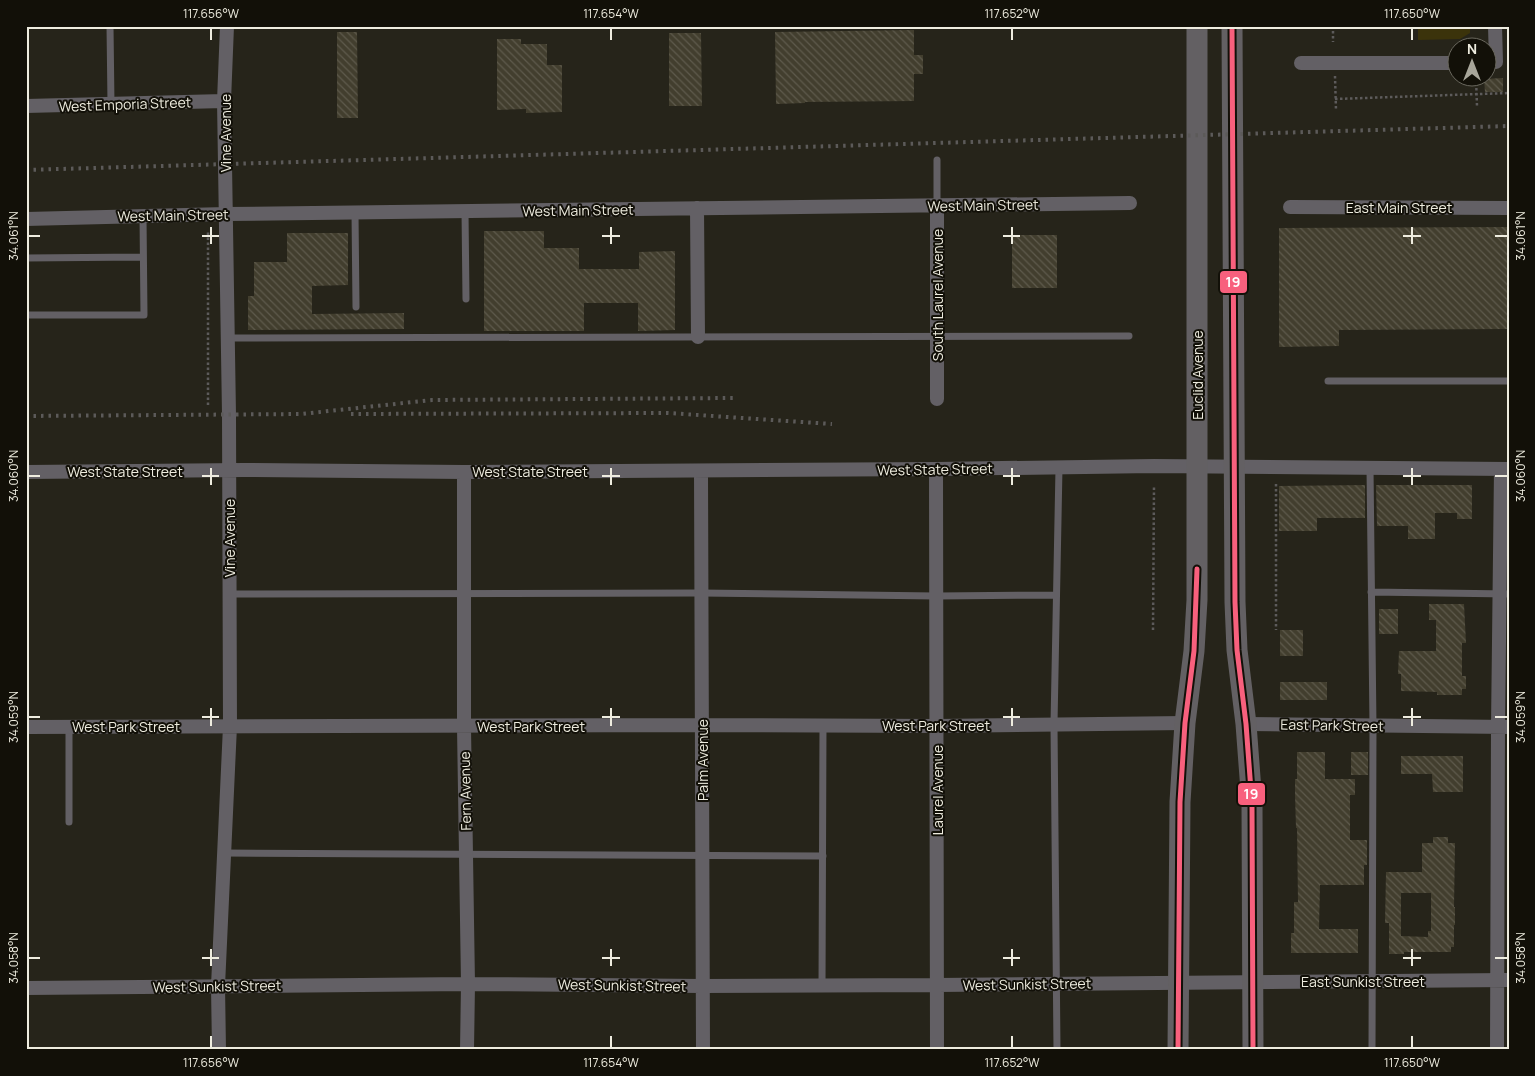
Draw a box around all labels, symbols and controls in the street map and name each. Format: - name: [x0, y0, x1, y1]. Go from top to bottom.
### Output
- text: 117.656°W: [183, 5, 240, 22]
- text: 117.654°W: [583, 5, 640, 22]
- text: 117.652°W: [984, 5, 1040, 22]
- text: 117.650°W: [1384, 5, 1441, 22]
- north arrow: [1448, 38, 1498, 88]
- text: N: [1467, 39, 1477, 58]
- street label: West Emporia Street: [58, 92, 192, 116]
- street label: Vine Avenue: [216, 94, 235, 172]
- street label: West Main Street: [927, 195, 1039, 215]
- street label: East Main Street: [1346, 198, 1453, 217]
- street label: West Main Street: [522, 200, 634, 220]
- street label: West Main Street: [117, 205, 229, 225]
- text: 34.061°N: [5, 211, 22, 261]
- text: 34.061°N: [1512, 211, 1529, 261]
- street label: South Laurel Avenue: [928, 229, 947, 361]
- line badge: 19: [1219, 270, 1248, 294]
- text: 19: [1226, 272, 1240, 291]
- street label: Euclid Avenue: [1188, 330, 1207, 420]
- text: 34.060°N: [5, 450, 22, 502]
- text: 34.060°N: [1512, 450, 1529, 502]
- street label: West State Street: [877, 458, 993, 480]
- street label: West State Street: [67, 462, 183, 481]
- street label: West State Street: [472, 462, 588, 481]
- street label: Vine Avenue: [220, 499, 239, 577]
- text: 34.059°N: [5, 691, 22, 743]
- text: 34.059°N: [1512, 691, 1529, 743]
- street label: East Park Street: [1280, 715, 1384, 735]
- street label: West Park Street: [882, 716, 990, 735]
- street label: West Park Street: [72, 717, 180, 736]
- street label: West Park Street: [477, 717, 585, 736]
- street label: Palm Avenue: [693, 719, 712, 801]
- street label: Laurel Avenue: [928, 745, 947, 835]
- street label: Fern Avenue: [455, 751, 475, 831]
- line badge: 19: [1237, 782, 1266, 806]
- text: 19: [1244, 784, 1258, 803]
- text: 34.058°N: [5, 932, 22, 984]
- text: 34.058°N: [1512, 932, 1529, 984]
- street label: East Sunkist Street: [1301, 972, 1425, 991]
- street label: West Sunkist Street: [963, 973, 1092, 995]
- street label: West Sunkist Street: [558, 974, 687, 996]
- street label: West Sunkist Street: [153, 975, 282, 997]
- text: 117.656°W: [183, 1054, 240, 1071]
- text: 117.654°W: [583, 1054, 640, 1071]
- text: 117.652°W: [984, 1054, 1040, 1071]
- text: 117.650°W: [1384, 1054, 1441, 1071]

